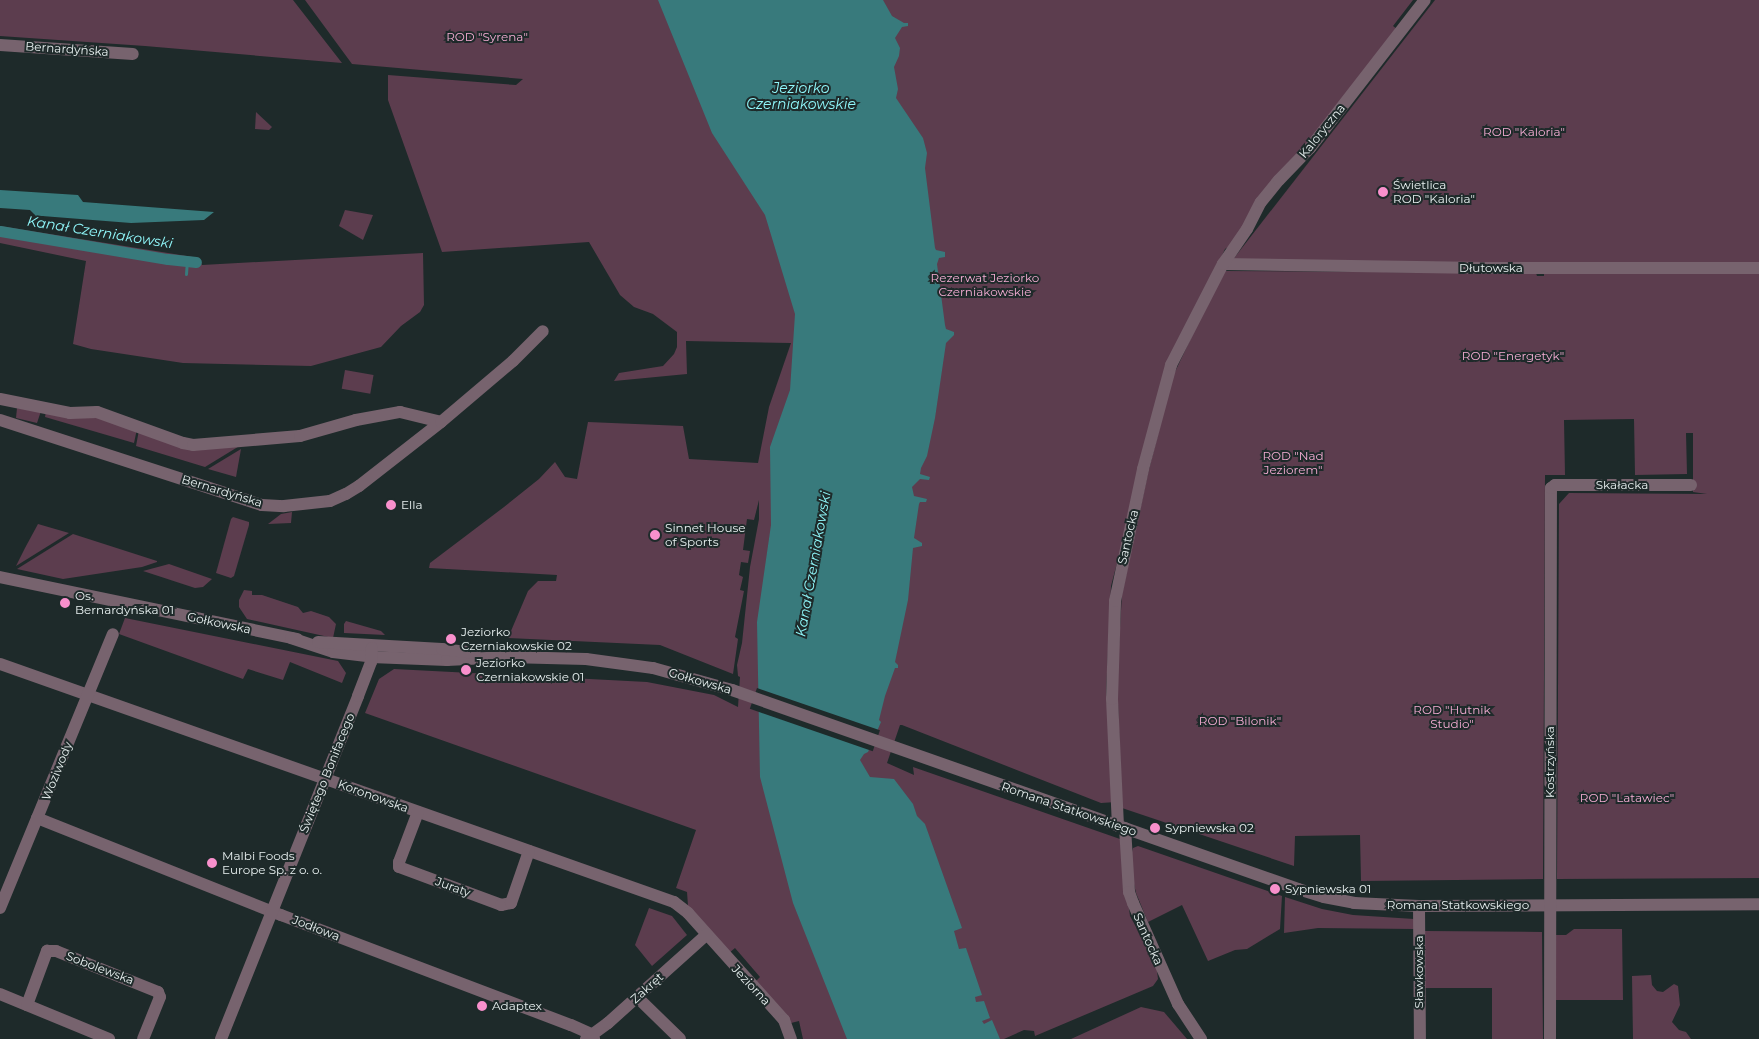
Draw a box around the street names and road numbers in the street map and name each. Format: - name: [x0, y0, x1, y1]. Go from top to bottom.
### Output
- street label: Bernardyńska: [25, 39, 109, 59]
- street label: Kaloryczna: [1296, 101, 1348, 161]
- street label: Dłutowska: [1459, 261, 1523, 275]
- street label: Bernardyńska: [180, 472, 264, 510]
- street label: Skałacka: [1596, 478, 1648, 492]
- street label: Santocka: [1115, 508, 1141, 566]
- street label: Gołkowska: [186, 609, 252, 637]
- street label: Gołkowska: [667, 665, 733, 697]
- street label: Świętego Bonifacego: [296, 711, 358, 835]
- street label: Kostrzyńska: [1543, 726, 1557, 798]
- street label: Woziwody: [39, 740, 75, 802]
- street label: Koronowska: [336, 777, 410, 815]
- street label: Romana Statkowskiego: [999, 779, 1139, 839]
- street label: Juraty: [433, 874, 473, 900]
- street label: Romana Statkowskiego: [1387, 898, 1529, 912]
- street label: Santocka: [1130, 911, 1166, 967]
- street label: Jodłowa: [290, 912, 342, 944]
- street label: Sławkowska: [1412, 936, 1426, 1008]
- street label: Sobolewska: [64, 948, 136, 988]
- street label: Jeziorna: [729, 962, 773, 1008]
- street label: Zakręt: [628, 970, 666, 1006]

